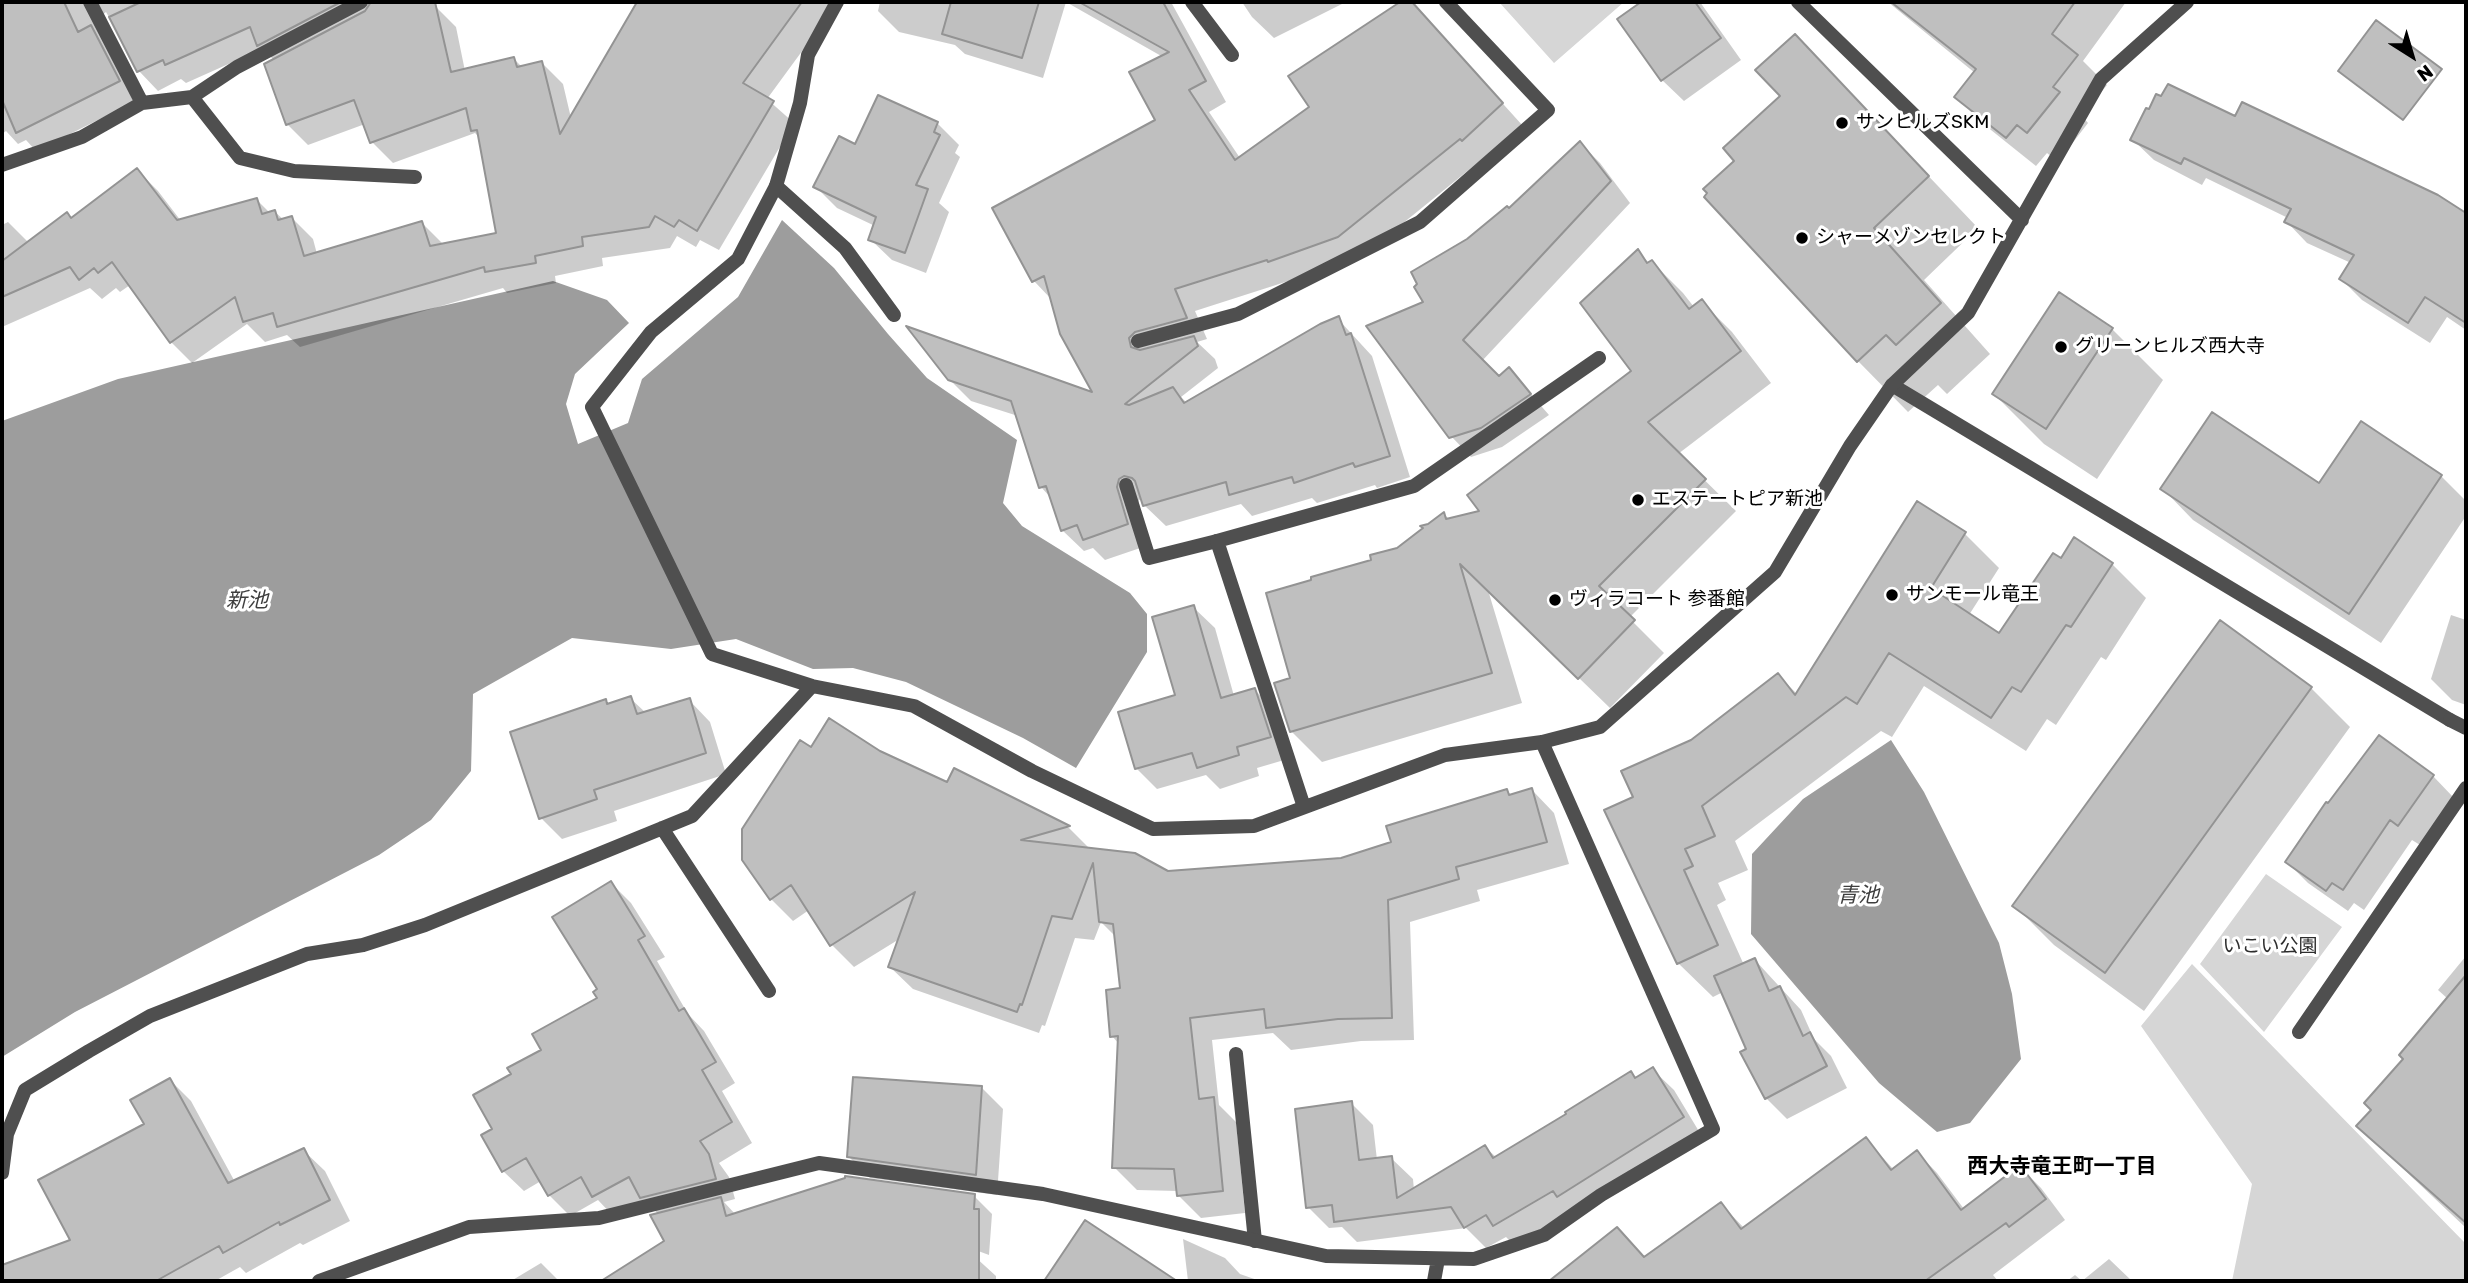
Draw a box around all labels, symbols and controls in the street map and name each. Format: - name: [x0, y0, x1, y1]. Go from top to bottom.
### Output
- north arrow: [2377, 21, 2447, 91]
- text: N: [2413, 60, 2437, 86]
- place label: サンヒルズSKM: [1856, 112, 1989, 134]
- marker: サンヒルズSKM: [1834, 115, 1850, 131]
- place label: シャーメゾンセレクト: [1816, 227, 2006, 249]
- marker: シャーメゾンセレクト: [1794, 230, 1810, 246]
- place label: グリーンヒルズ西大寺: [2075, 336, 2265, 358]
- marker: グリーンヒルズ西大寺: [2053, 339, 2069, 355]
- place label: エステートピア新池: [1652, 489, 1823, 511]
- marker: エステートピア新池: [1630, 492, 1646, 508]
- place label: サンモール竜王: [1906, 584, 2039, 606]
- marker: サンモール竜王: [1884, 587, 1900, 603]
- water label: 新池: [226, 588, 268, 614]
- place label: ヴィラコート 参番館: [1569, 589, 1745, 611]
- marker: ヴィラコート 参番館: [1547, 592, 1563, 608]
- water label: 青池: [1837, 883, 1879, 909]
- park label: いこい公園: [2223, 936, 2317, 958]
- district label: 西大寺竜王町一丁目: [1968, 1154, 2156, 1180]

